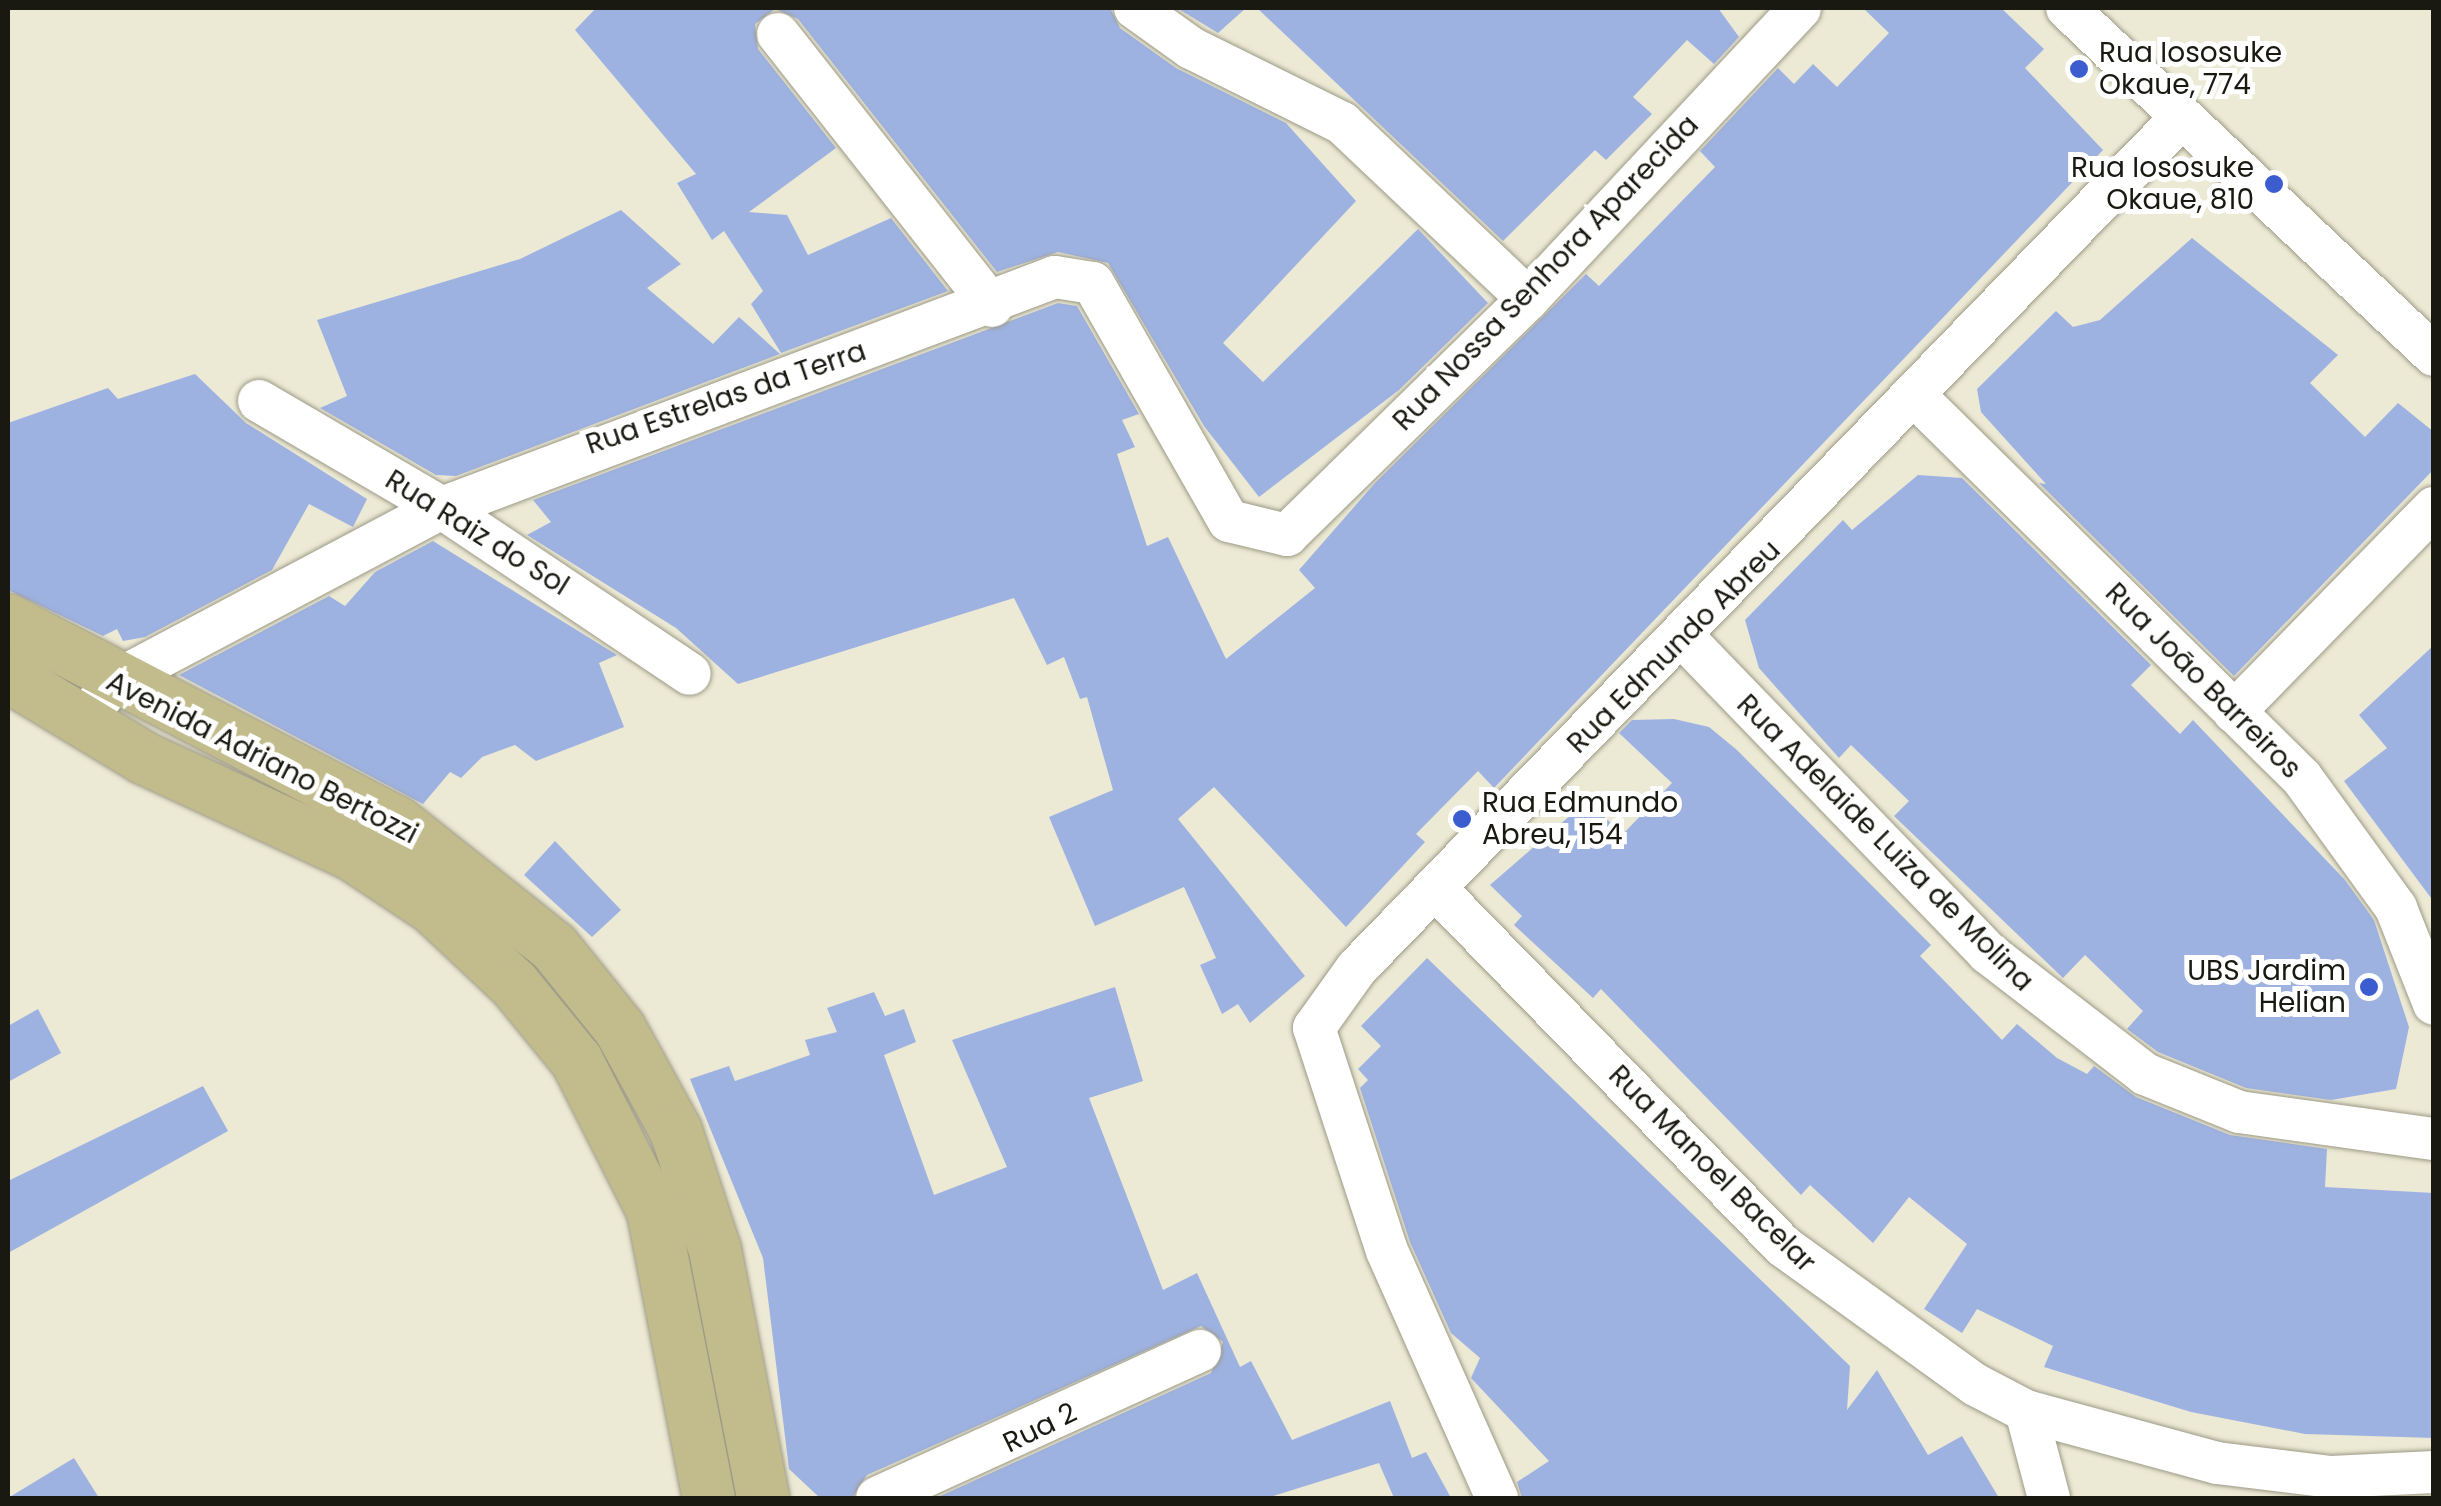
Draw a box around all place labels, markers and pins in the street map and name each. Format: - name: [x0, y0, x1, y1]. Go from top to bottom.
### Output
- place label: Rua Iososuke Okaue, 774: [2099, 36, 2282, 102]
- marker: Rua Iososuke Okaue, 774: [2068, 58, 2090, 80]
- place label: Rua Iososuke Okaue, 810: [2071, 151, 2254, 217]
- marker: Rua Iososuke Okaue, 810: [2263, 173, 2285, 195]
- place label: Rua Edmundo Abreu, 154: [1482, 786, 1678, 852]
- marker: Rua Edmundo Abreu, 154: [1451, 808, 1473, 830]
- place label: UBS Jardim Helian: [2187, 954, 2346, 1020]
- marker: UBS Jardim Helian: [2356, 974, 2382, 1000]

